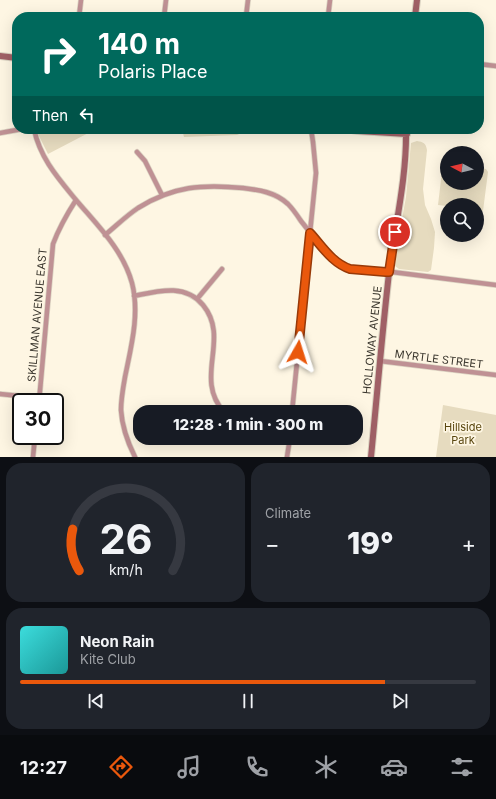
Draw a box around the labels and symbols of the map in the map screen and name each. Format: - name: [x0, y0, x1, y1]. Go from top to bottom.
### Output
- north arrow: [440, 146, 484, 190]
- pin: [378, 215, 412, 249]
- street label: SKILLMAN AVENUE EAST: [24, 247, 50, 383]
- street label: HOLLOWAY AVENUE: [359, 285, 385, 395]
- position arrow: [277, 331, 319, 373]
- street label: MYRTLE STREET: [394, 347, 484, 371]
- speed limit sign: 30: [12, 393, 64, 445]
- park label: Hillside Park: [444, 420, 482, 447]

